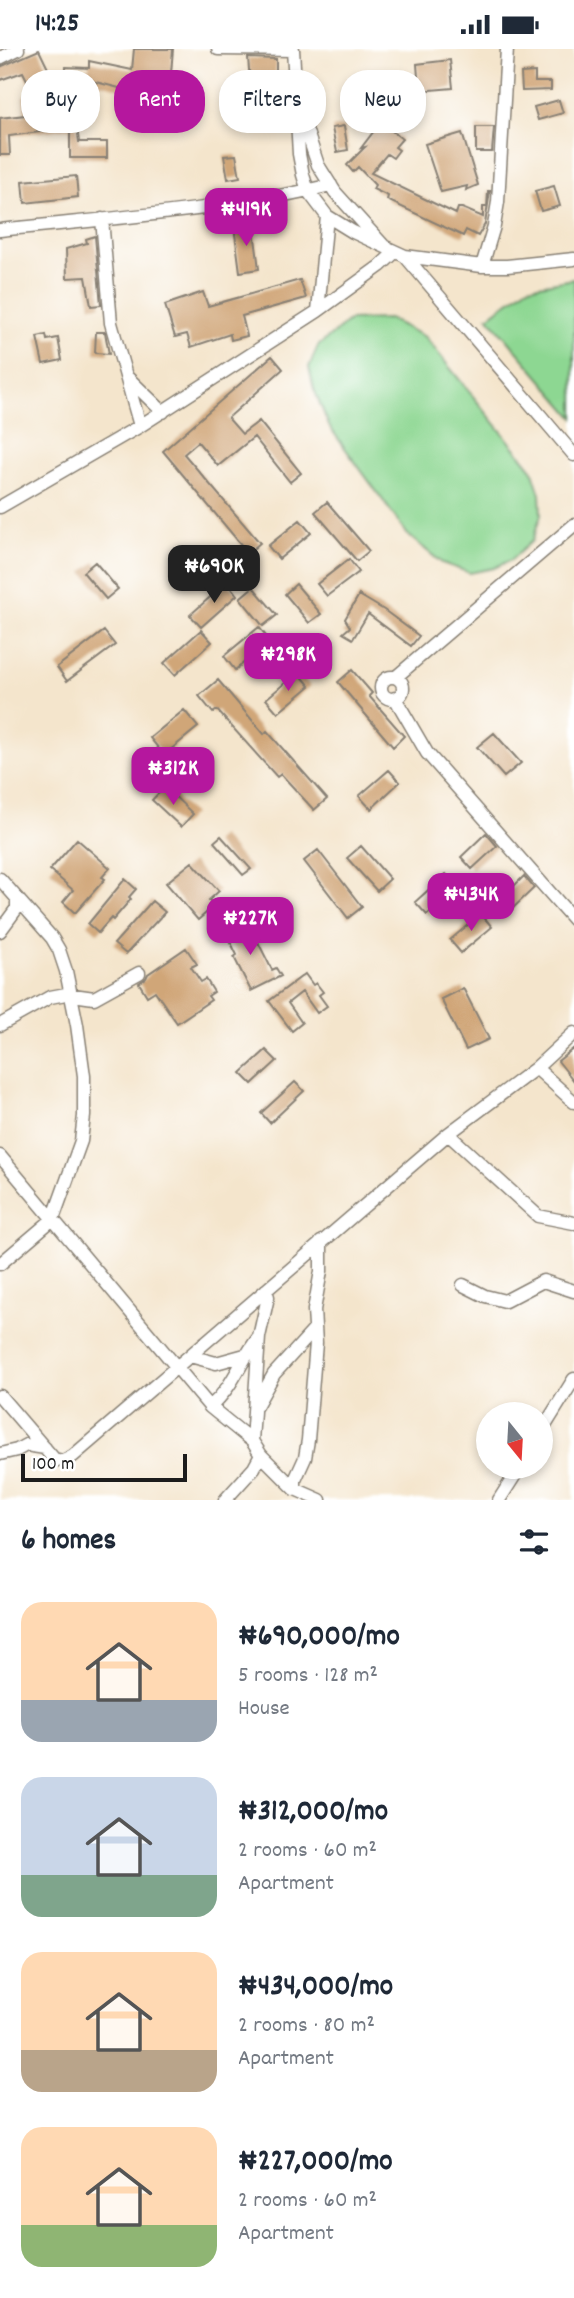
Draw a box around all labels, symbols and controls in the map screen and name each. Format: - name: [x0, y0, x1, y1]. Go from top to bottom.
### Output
- text: 14:25: [35, 6, 79, 43]
- chip: Buy: [21, 70, 100, 133]
- chip: Rent: [114, 70, 205, 133]
- chip: Filters: [219, 70, 326, 133]
- chip: New: [340, 70, 426, 133]
- pin: ₦419K: [197, 189, 295, 248]
- text: ₦419K: [221, 194, 271, 227]
- pin: ₦690K: [165, 545, 263, 605]
- text: ₦690K: [184, 551, 244, 584]
- pin: ₦298K: [239, 633, 337, 693]
- text: ₦298K: [260, 639, 316, 672]
- pin: ₦312K: [124, 747, 222, 807]
- text: ₦312K: [147, 753, 199, 786]
- pin: ₦434K: [422, 873, 520, 933]
- text: ₦434K: [443, 879, 499, 912]
- pin: ₦227K: [201, 897, 299, 957]
- text: ₦227K: [223, 903, 277, 936]
- north arrow: [476, 1402, 553, 1479]
- map controls: [476, 1402, 553, 1479]
- scale bar: [21, 1451, 187, 1483]
- text: 100 m: [32, 1452, 74, 1479]
- text: 6 homes: [21, 1521, 116, 1564]
- icon: filters: [515, 1523, 553, 1561]
- text: ₦690,000/mo: [238, 1617, 400, 1660]
- icon: home: [77, 1630, 161, 1714]
- text: 5 rooms · 128 m²: [238, 1660, 378, 1693]
- text: House: [238, 1693, 290, 1726]
- text: ₦312,000/mo: [238, 1792, 388, 1835]
- icon: home: [77, 1805, 161, 1889]
- text: 2 rooms · 60 m²: [238, 1835, 377, 1868]
- text: Apartment: [238, 1868, 334, 1901]
- text: ₦434,000/mo: [238, 1967, 393, 2010]
- icon: home: [77, 1980, 161, 2064]
- text: 2 rooms · 80 m²: [238, 2010, 375, 2043]
- text: Apartment: [238, 2043, 334, 2076]
- text: ₦227,000/mo: [238, 2142, 393, 2185]
- icon: home: [77, 2155, 161, 2239]
- text: 2 rooms · 60 m²: [238, 2185, 377, 2218]
- text: Apartment: [238, 2218, 334, 2251]

